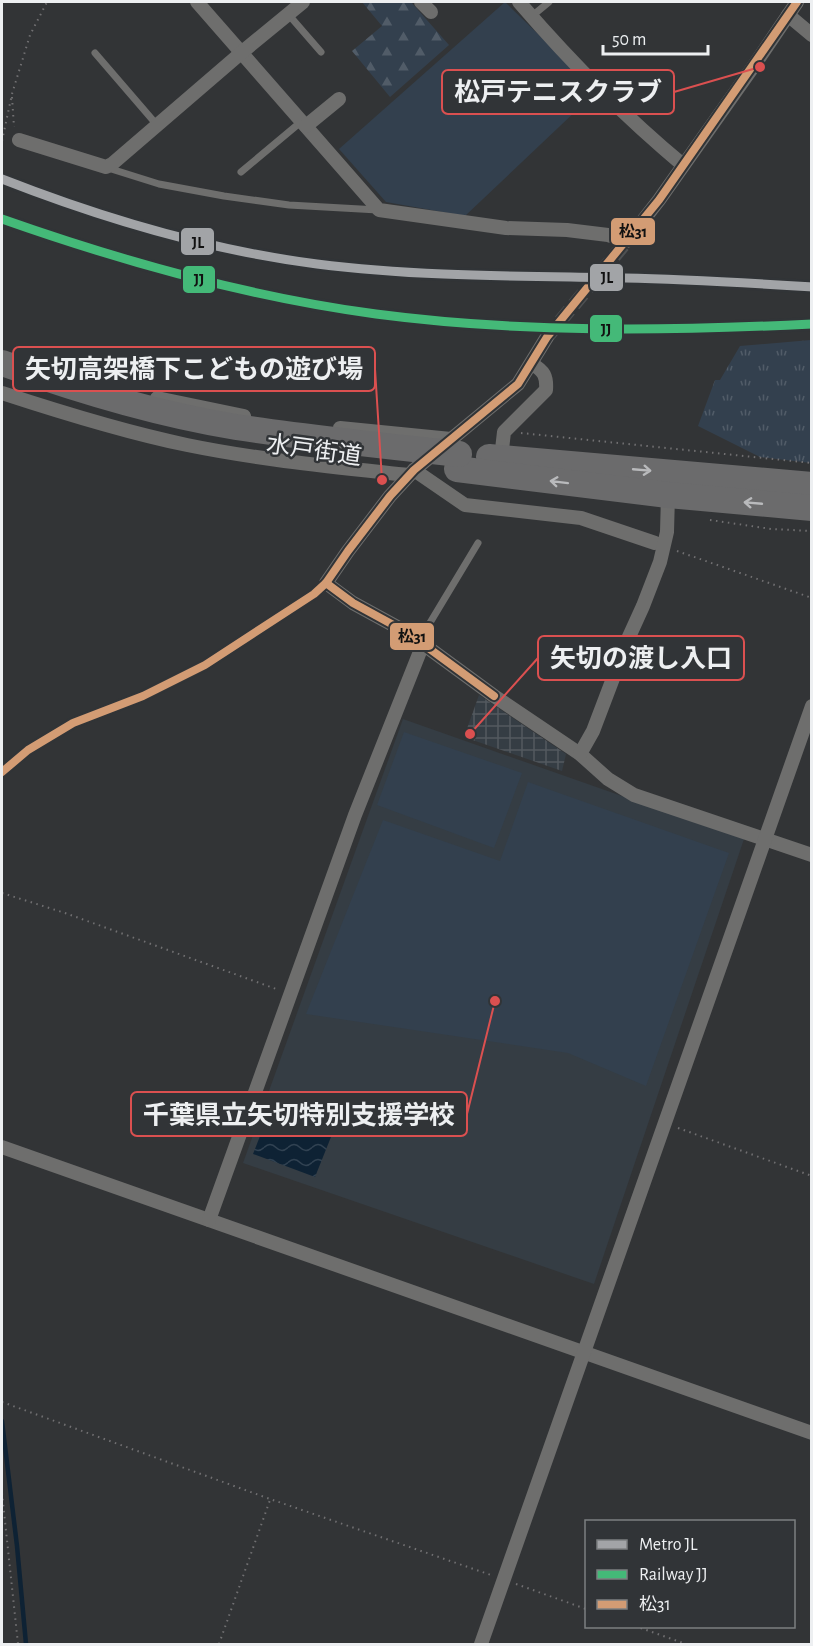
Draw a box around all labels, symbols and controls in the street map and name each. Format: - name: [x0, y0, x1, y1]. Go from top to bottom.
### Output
- scale bar: [603, 18, 708, 56]
- text: 50 m: [612, 31, 646, 49]
- callout: 松戸テニスクラブ: [442, 70, 674, 114]
- text: 松戸テニスクラブ: [454, 78, 662, 106]
- line badge: 松31: [610, 217, 656, 246]
- text: 松31: [619, 223, 647, 240]
- line badge: JL: [180, 227, 215, 256]
- text: JL: [192, 235, 204, 251]
- line badge: JL: [589, 263, 624, 292]
- line badge: JJ: [182, 265, 216, 294]
- text: JL: [601, 270, 613, 286]
- text: JJ: [194, 272, 204, 288]
- line badge: JJ: [589, 314, 623, 343]
- text: JJ: [601, 322, 611, 338]
- callout: 矢切高架橋下こどもの遊び場: [13, 347, 375, 391]
- text: 矢切高架橋下こどもの遊び場: [25, 355, 363, 383]
- street label: 水戸街道: [265, 430, 363, 470]
- one-way arrow: [632, 465, 652, 476]
- one-way arrow: [550, 476, 570, 487]
- one-way arrow: [744, 497, 764, 508]
- line badge: 松31: [389, 622, 435, 651]
- text: 松31: [398, 628, 426, 645]
- callout: 矢切の渡し入口: [538, 636, 744, 680]
- text: 矢切の渡し入口: [550, 644, 732, 672]
- callout: 千葉県立矢切特別支援学校: [131, 1092, 467, 1136]
- text: 千葉県立矢切特別支援学校: [143, 1101, 455, 1129]
- legend: [585, 1520, 795, 1628]
- text: Metro JL: [639, 1536, 698, 1554]
- text: Railway JJ: [639, 1566, 707, 1584]
- text: 松31: [639, 1595, 671, 1614]

